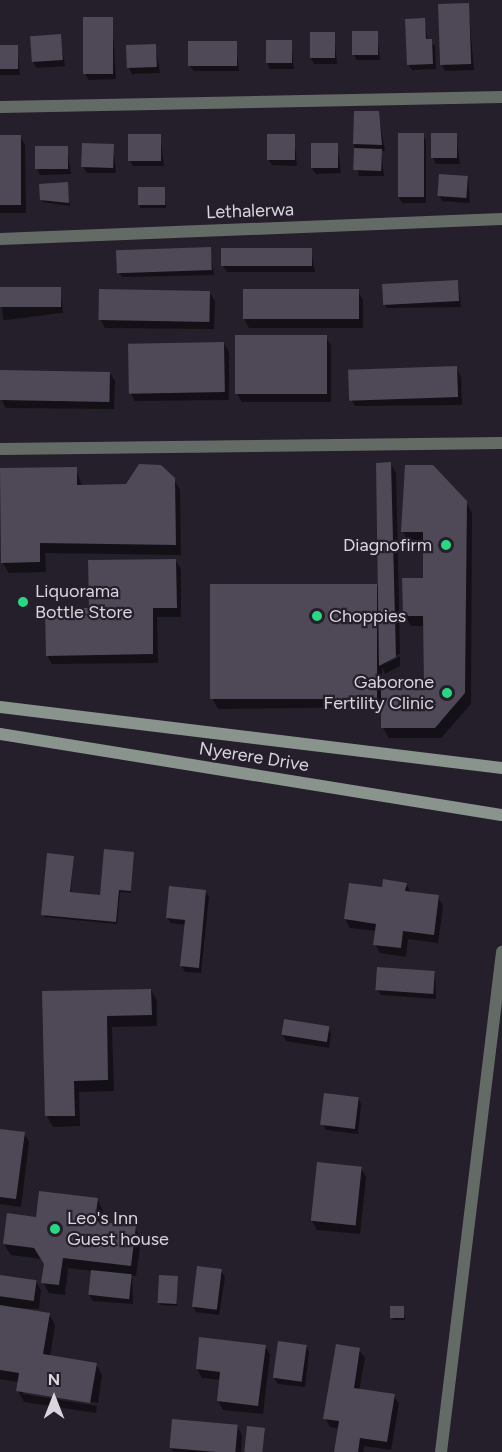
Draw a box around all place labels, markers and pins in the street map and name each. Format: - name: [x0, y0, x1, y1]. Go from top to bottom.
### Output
- place label: Diagnofirm: [343, 534, 432, 556]
- marker: Diagnofirm: [437, 536, 455, 554]
- place label: Liquorama Bottle Store: [35, 581, 132, 624]
- marker: Liquorama Bottle Store: [16, 595, 30, 609]
- place label: Choppies: [329, 605, 406, 627]
- marker: Choppies: [310, 609, 324, 623]
- place label: Gaborone Fertility Clinic: [324, 672, 434, 714]
- marker: Gaborone Fertility Clinic: [438, 684, 456, 702]
- place label: Leo's Inn Guest house: [67, 1208, 169, 1250]
- marker: Leo's Inn Guest house: [48, 1222, 62, 1236]

